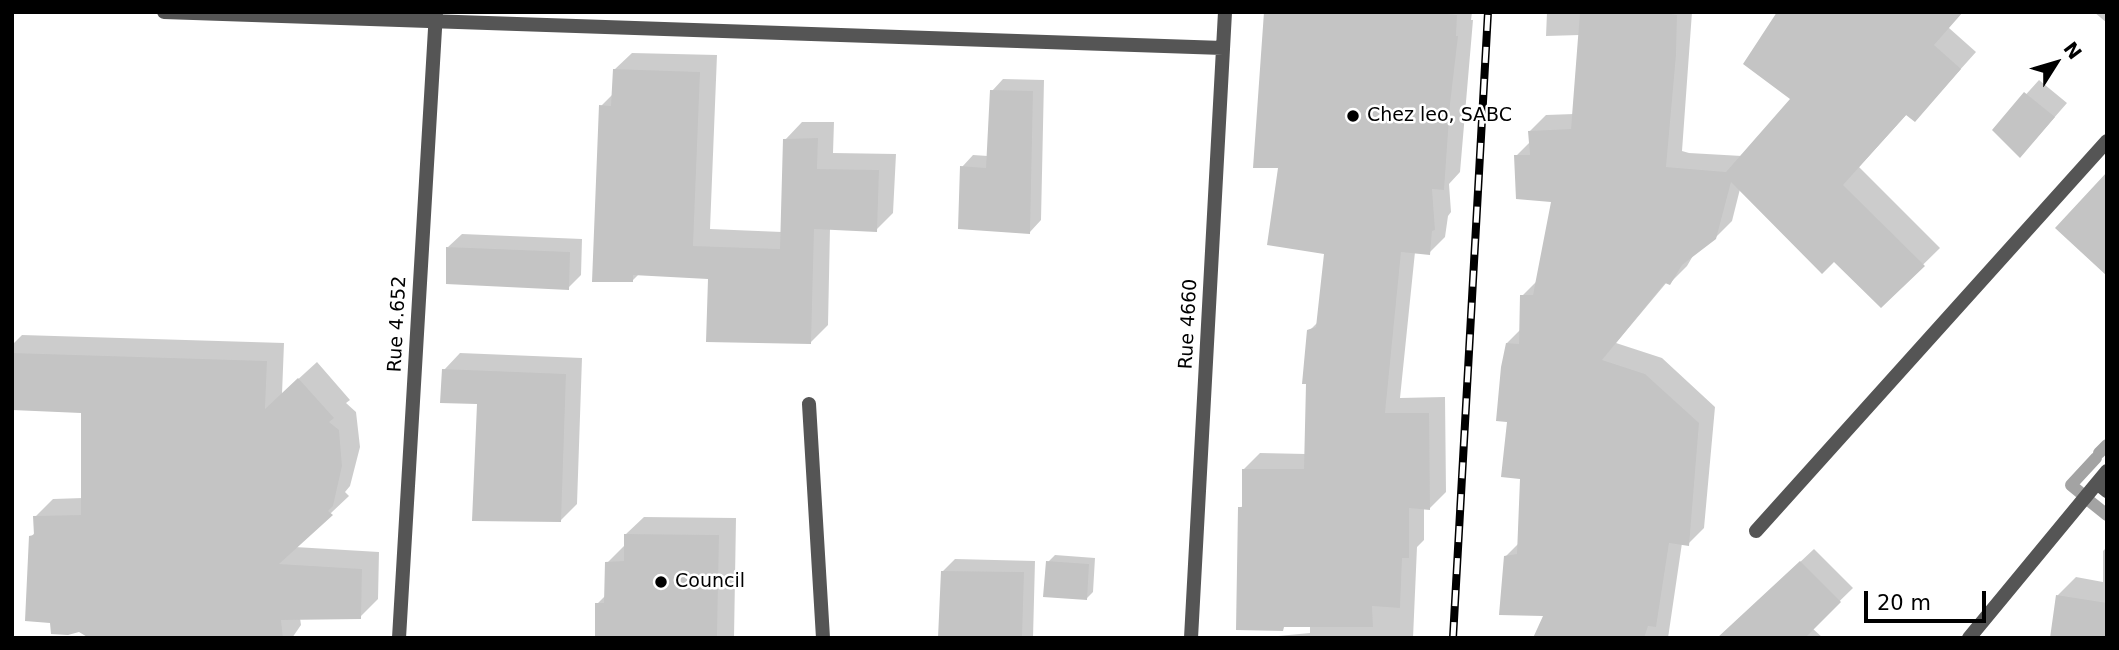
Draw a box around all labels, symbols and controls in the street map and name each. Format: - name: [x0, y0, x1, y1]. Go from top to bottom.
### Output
- north arrow: [2021, 28, 2091, 98]
- text: N: [2059, 37, 2086, 63]
- place label: Chez leo, SABC: [1367, 105, 1512, 127]
- marker: Chez leo, SABC: [1345, 108, 1361, 124]
- street label: Rue 4.652: [384, 275, 412, 373]
- street label: Rue 4660: [1175, 278, 1203, 370]
- place label: Council: [675, 571, 745, 593]
- marker: Council: [653, 574, 669, 590]
- scale bar: [1867, 576, 1990, 620]
- text: 20 m: [1877, 591, 1931, 615]

